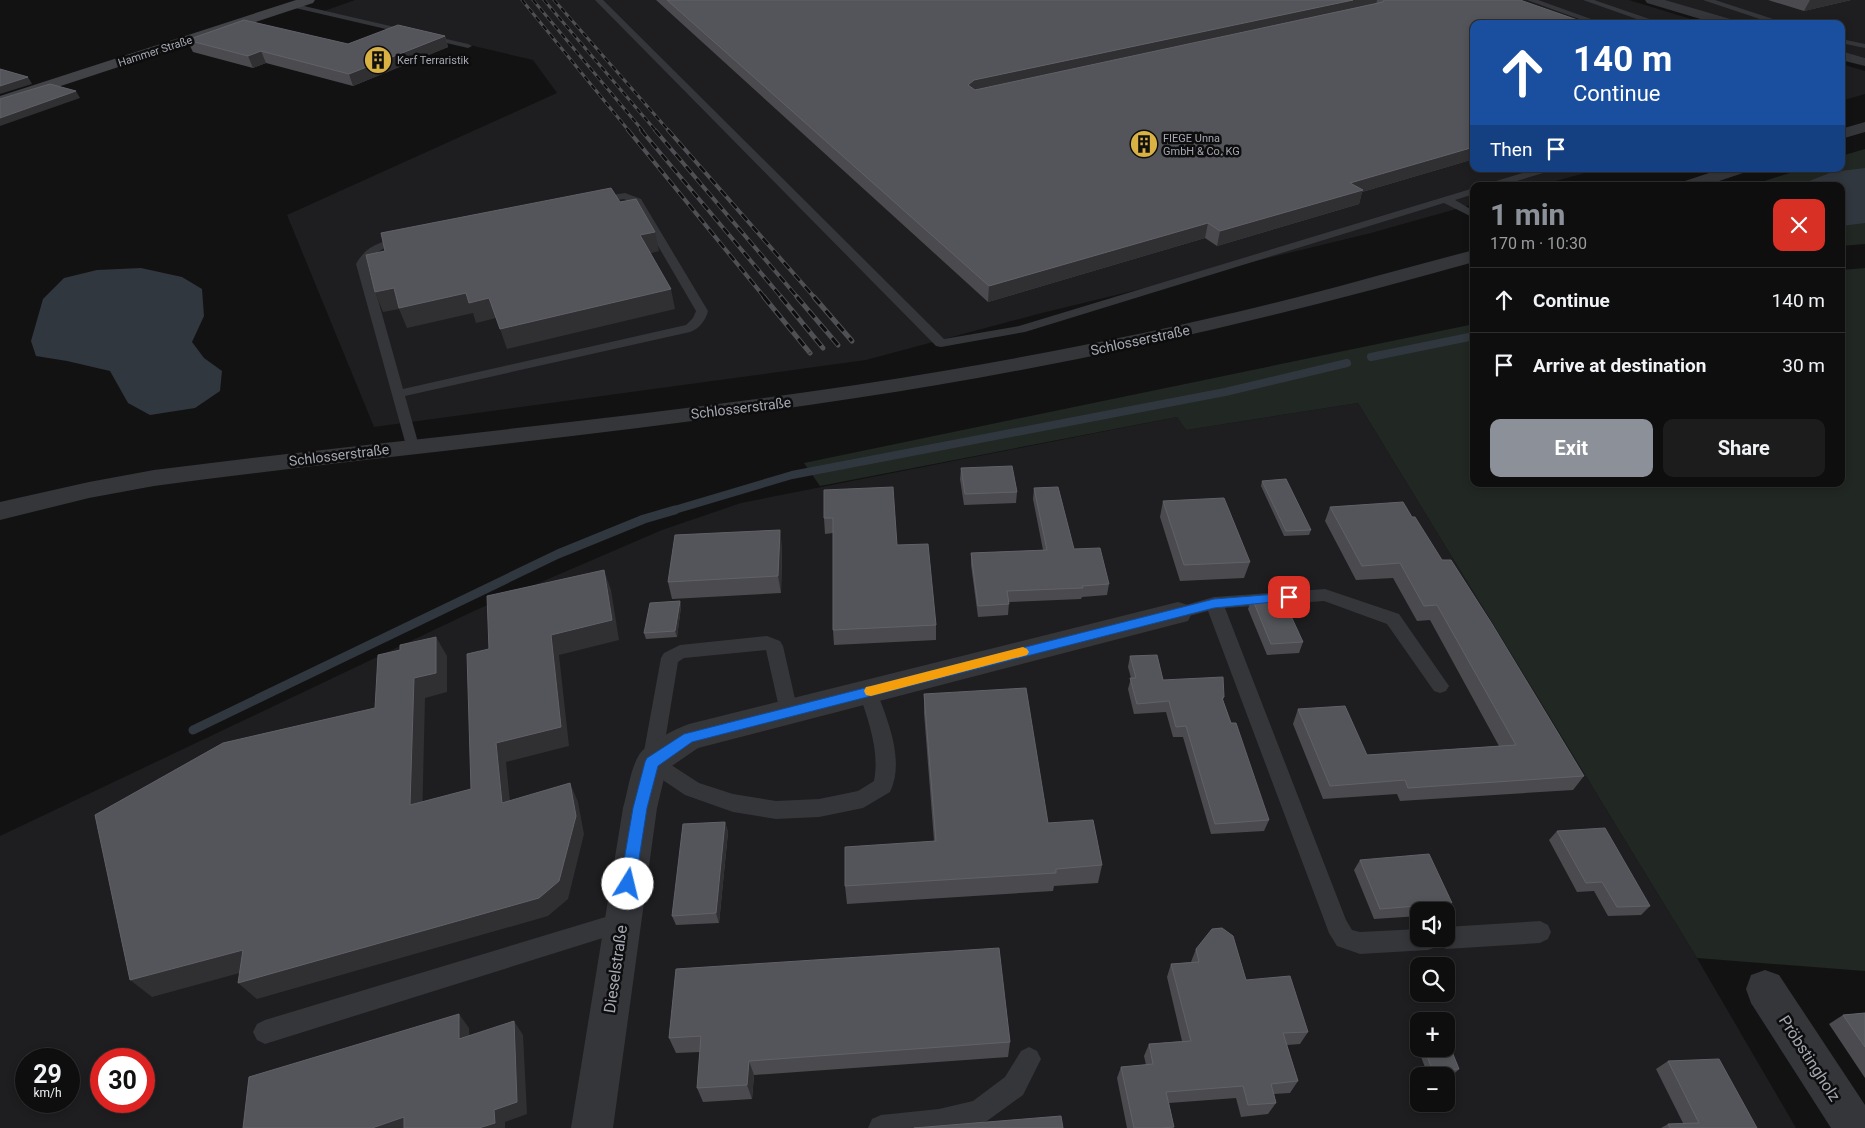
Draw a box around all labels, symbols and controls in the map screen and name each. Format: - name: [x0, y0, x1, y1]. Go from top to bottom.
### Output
- street label: Hammer Straße: [116, 33, 194, 70]
- text: 140 m: [1573, 39, 1672, 80]
- icon: ahead: [1490, 40, 1555, 105]
- building icon: Kerf Terraristik: [363, 45, 393, 75]
- place label: Kerf Terraristik: [397, 54, 469, 67]
- text: Continue: [1573, 81, 1661, 106]
- building icon: FIEGE Unna GmbH & Co. KG: [1129, 129, 1159, 159]
- place label: FIEGE Unna GmbH & Co. KG: [1163, 132, 1240, 158]
- icon: arrive: [1542, 135, 1570, 163]
- text: Then: [1490, 138, 1532, 161]
- text: 1 min: [1490, 197, 1565, 232]
- button: close: [1773, 199, 1825, 251]
- text: 170 m · 10:30: [1490, 234, 1587, 253]
- icon: ahead: [1490, 286, 1518, 314]
- text: Continue: [1533, 289, 1610, 312]
- text: 140 m: [1772, 289, 1825, 312]
- street label: Schlosserstraße: [1089, 322, 1191, 358]
- icon: arrive: [1490, 351, 1518, 379]
- text: Arrive at destination: [1533, 354, 1706, 377]
- text: 30 m: [1782, 354, 1825, 377]
- street label: Schlosserstraße: [690, 394, 792, 422]
- button: Exit: [1490, 419, 1653, 477]
- button: Share: [1663, 419, 1825, 477]
- street label: Schlosserstraße: [288, 441, 390, 469]
- pin: [1268, 576, 1310, 618]
- icon: arrive: [1275, 583, 1303, 611]
- position arrow: [601, 857, 653, 909]
- map controls: [1410, 902, 1455, 1112]
- button: sound: [1410, 902, 1455, 947]
- street label: Dieselstraße: [600, 924, 631, 1014]
- button: search: [1410, 957, 1455, 1002]
- button: +: [1410, 1012, 1455, 1057]
- street label: Pröbstingholz: [1775, 1012, 1844, 1105]
- speed limit sign: 30: [90, 1048, 155, 1113]
- text: 29: [33, 1060, 62, 1089]
- button: −: [1410, 1067, 1455, 1112]
- text: km/h: [33, 1086, 62, 1100]

